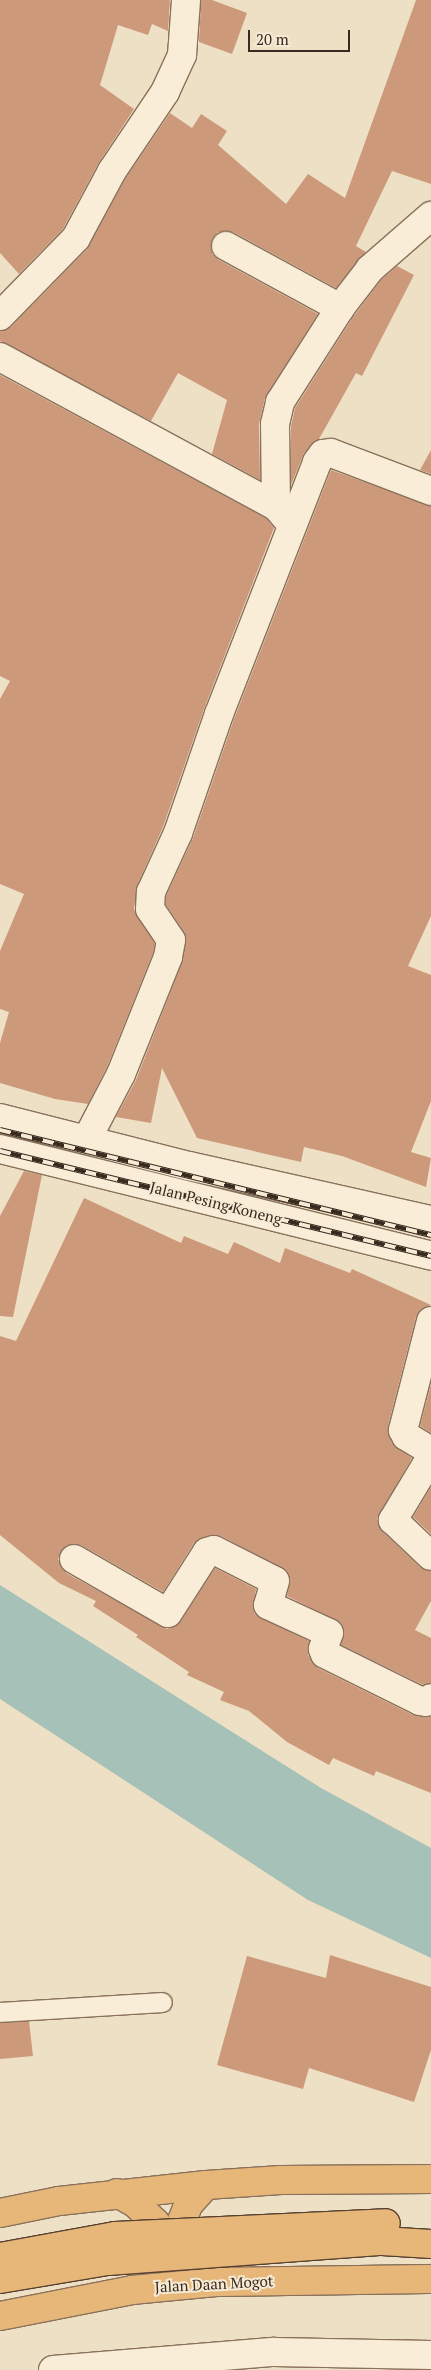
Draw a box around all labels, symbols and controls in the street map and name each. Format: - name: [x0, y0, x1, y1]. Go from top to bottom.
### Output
- scale bar: [251, 20, 354, 52]
- text: 20 m: [256, 29, 289, 49]
- street label: Jalan Pesing Koneng: [148, 1178, 284, 1228]
- street label: Jalan Daan Mogot: [154, 2272, 274, 2296]

